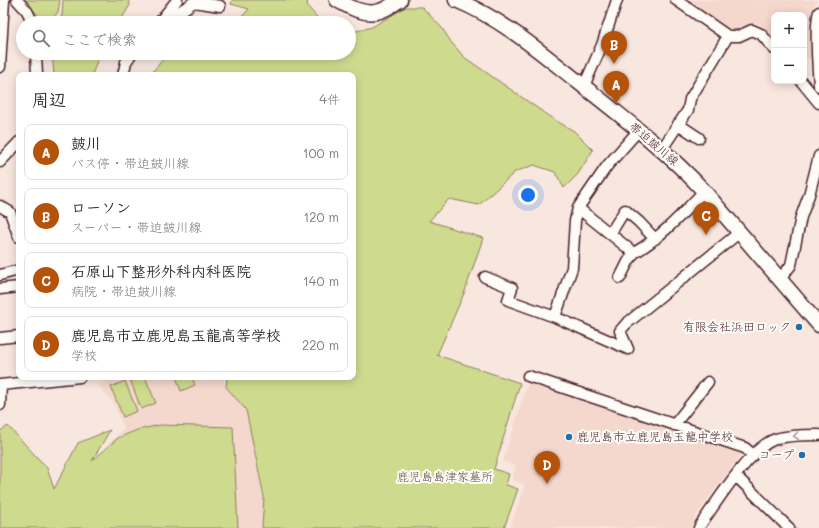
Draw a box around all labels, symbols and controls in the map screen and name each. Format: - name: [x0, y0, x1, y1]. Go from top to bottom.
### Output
- map controls: [771, 12, 807, 84]
- button: +: [771, 12, 807, 48]
- search box: [16, 16, 356, 60]
- icon: search: [30, 27, 52, 49]
- text: ここで検索: [62, 29, 137, 49]
- pin: B: [601, 31, 627, 64]
- button: −: [771, 48, 807, 84]
- pin: A: [603, 71, 629, 104]
- text: 周辺: [32, 88, 66, 110]
- text: 4件: [319, 90, 340, 107]
- street label: 帯迫皷川線: [627, 118, 683, 169]
- text: 皷川: [71, 133, 101, 153]
- text: A: [41, 144, 51, 161]
- text: 100 m: [303, 144, 339, 161]
- text: バス停 · 帯迫皷川線: [71, 154, 189, 171]
- your location: [518, 185, 538, 205]
- text: ローソン: [71, 197, 131, 217]
- pin: C: [693, 202, 719, 235]
- text: B: [42, 208, 50, 225]
- text: 120 m: [303, 208, 339, 225]
- text: スーパー · 帯迫皷川線: [71, 218, 201, 235]
- text: 石原山下整形外科内科医院: [71, 261, 251, 281]
- text: C: [41, 272, 51, 289]
- text: 140 m: [303, 272, 339, 289]
- text: 病院 · 帯迫皷川線: [71, 282, 176, 299]
- place label: 有限会社浜田ロック: [683, 318, 791, 334]
- marker: 有限会社浜田ロック: [794, 322, 804, 332]
- text: 鹿児島市立鹿児島玉龍高等学校: [71, 325, 281, 345]
- text: D: [41, 336, 51, 353]
- text: 220 m: [302, 336, 339, 353]
- text: 学校: [71, 346, 97, 363]
- place label: 鹿児島市立鹿児島玉龍中学校: [577, 428, 733, 444]
- one-way arrow: [793, 431, 799, 440]
- marker: 鹿児島市立鹿児島玉龍中学校: [564, 432, 574, 442]
- place label: コープ: [758, 446, 794, 462]
- marker: コープ: [797, 450, 807, 460]
- pin: D: [534, 451, 560, 484]
- park label: 鹿児島島津家墓所: [397, 468, 493, 484]

